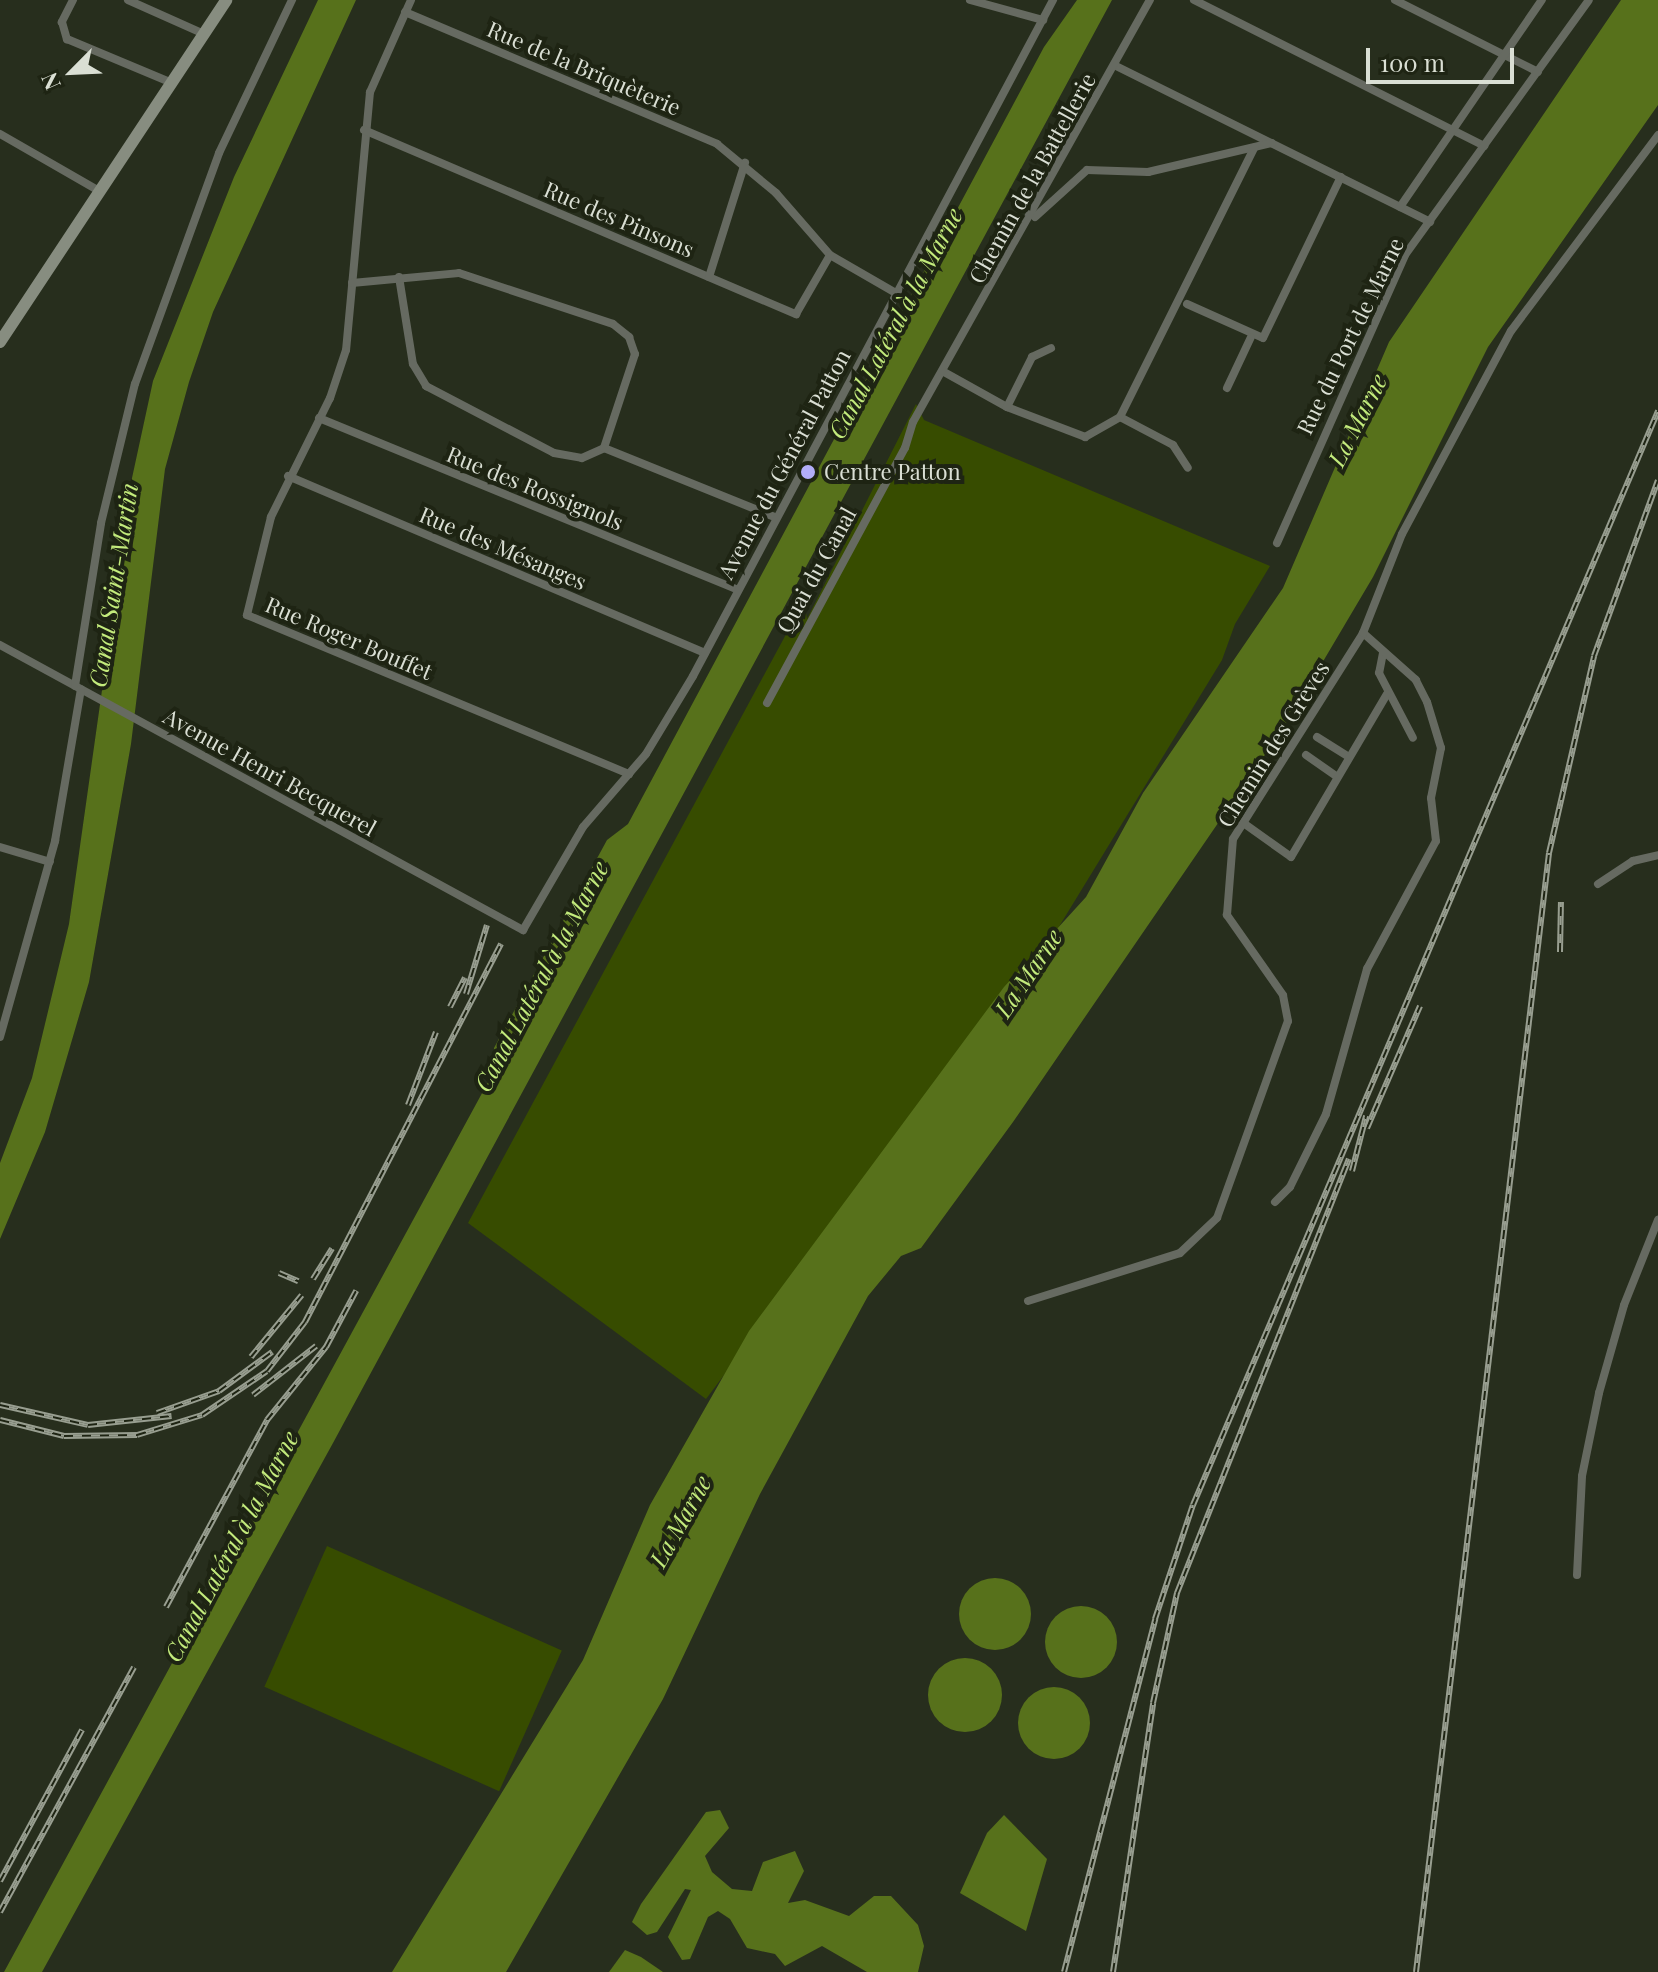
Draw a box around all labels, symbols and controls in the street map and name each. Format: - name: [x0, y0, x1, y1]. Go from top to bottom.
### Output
- street label: Rue de la Briquèterie: [483, 15, 685, 121]
- north arrow: [32, 32, 112, 112]
- scale bar: [1370, 32, 1518, 82]
- text: 100 m: [1380, 46, 1445, 78]
- text: N: [33, 68, 67, 95]
- street label: Chemin de la Battellerie: [963, 68, 1101, 288]
- street label: Rue des Pinsons: [540, 176, 698, 262]
- water label: Canal Latéral à la Marne: [822, 202, 968, 444]
- street label: Rue du Port de Marne: [1291, 233, 1409, 439]
- street label: Avenue du Général Patton: [712, 345, 856, 583]
- water label: La Marne: [1321, 369, 1393, 471]
- street label: Rue des Rossignols: [443, 441, 627, 535]
- place label: Centre Patton: [824, 459, 961, 485]
- marker: Centre Patton: [799, 463, 817, 481]
- water label: Canal Saint-Martin: [83, 480, 143, 690]
- street label: Rue des Mésanges: [416, 501, 590, 595]
- street label: Quai du Canal: [771, 503, 861, 637]
- street label: Rue Roger Bouffet: [261, 591, 437, 685]
- street label: Chemin des Grèves: [1211, 656, 1335, 832]
- street label: Avenue Henri Becquerel: [159, 703, 381, 841]
- water label: Canal Latéral à la Marne: [468, 855, 614, 1097]
- water label: La Marne: [988, 924, 1068, 1022]
- water label: Canal Latéral à la Marne: [158, 1425, 304, 1667]
- water label: La Marne: [643, 1470, 717, 1572]

